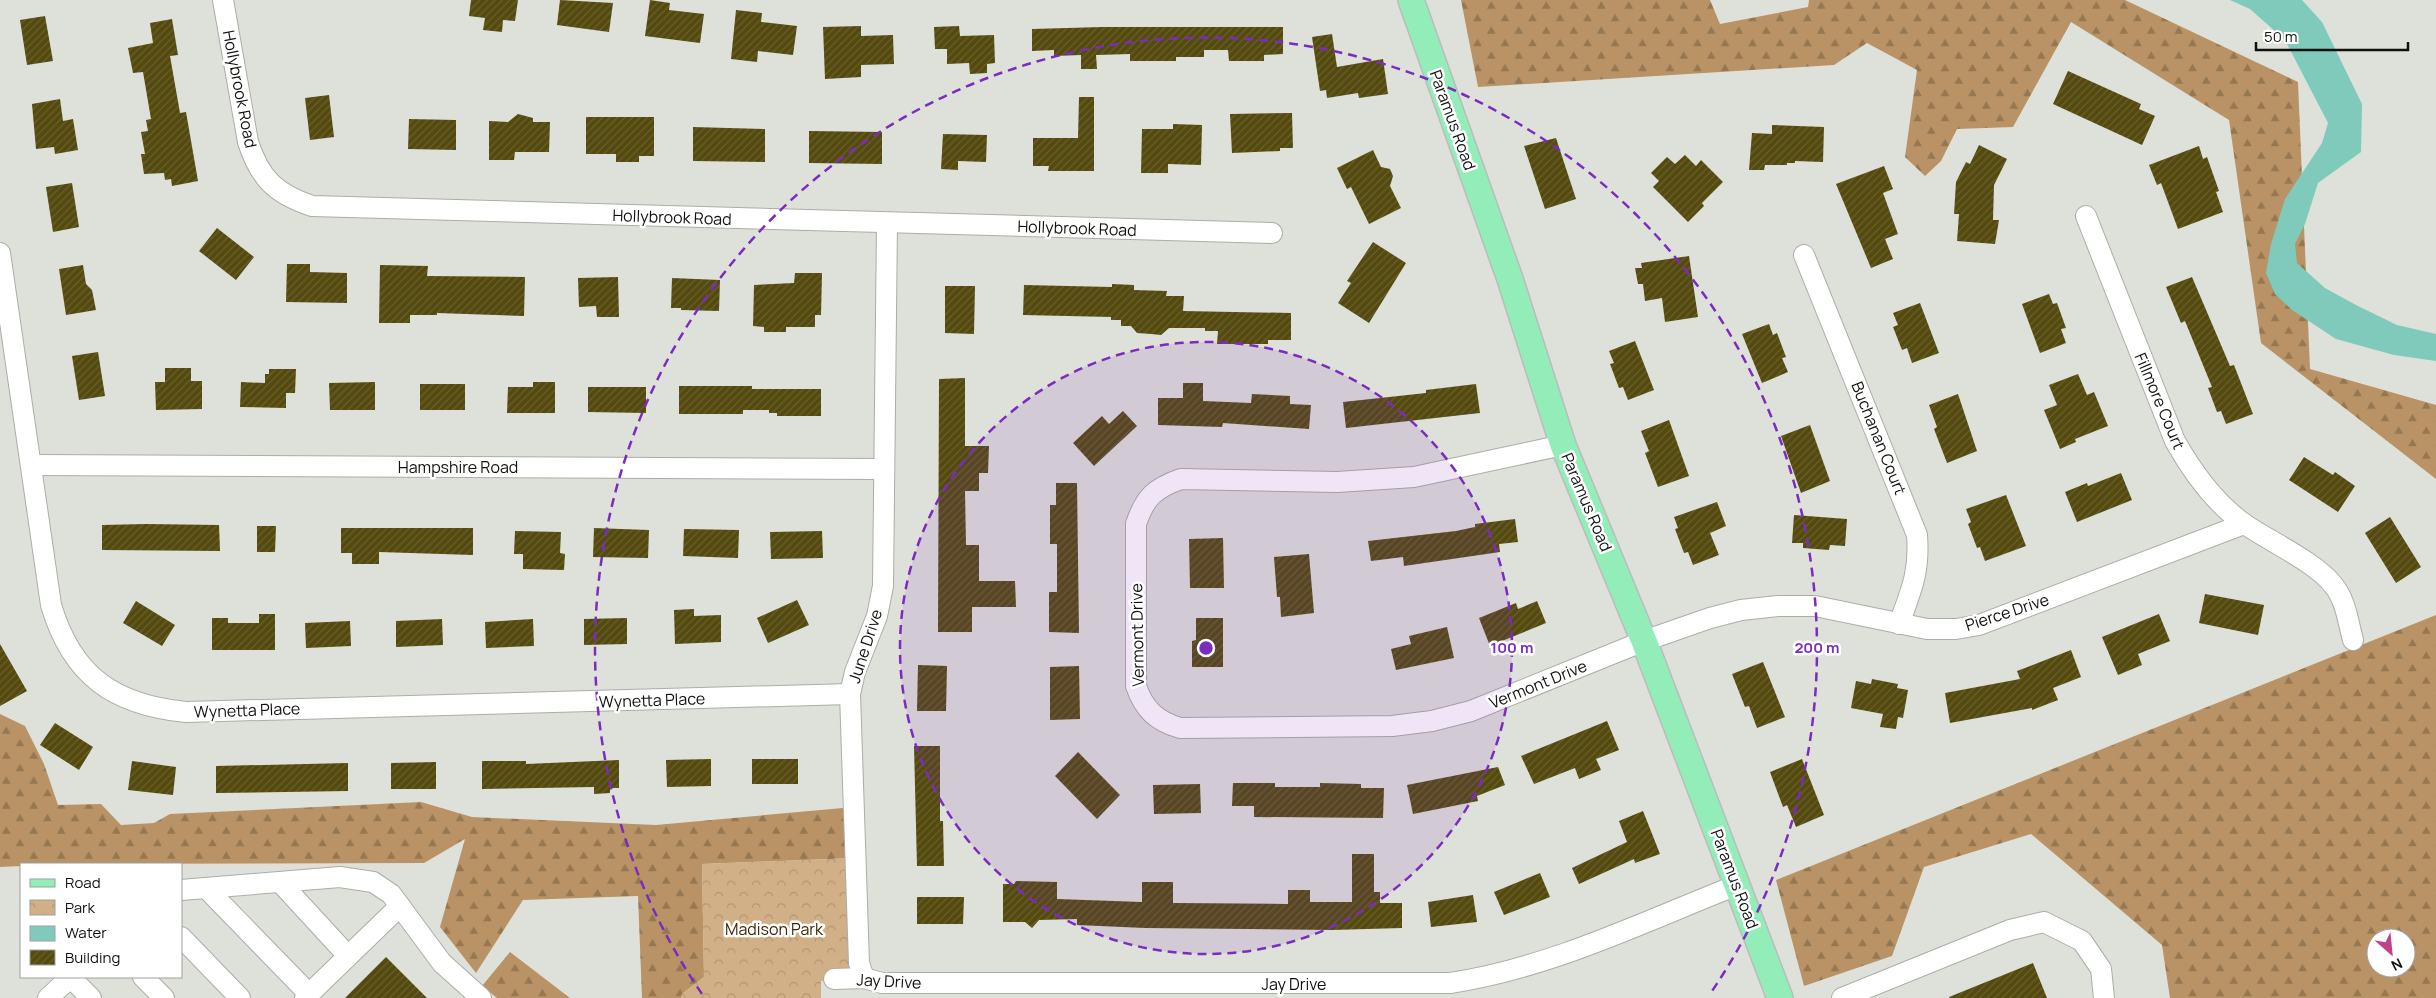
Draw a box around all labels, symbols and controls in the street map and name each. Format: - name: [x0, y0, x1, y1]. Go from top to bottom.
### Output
- scale bar: [2256, 20, 2408, 52]
- text: 50 m: [2264, 26, 2298, 47]
- street label: Hollybrook Road: [218, 28, 262, 150]
- street label: Paramus Road: [1425, 67, 1481, 173]
- street label: Hollybrook Road: [612, 204, 732, 230]
- street label: Hollybrook Road: [1017, 215, 1137, 241]
- street label: Fillmore Court: [2130, 349, 2190, 453]
- street label: Buchanan Court: [1846, 378, 1912, 498]
- street label: Paramus Road: [1556, 449, 1618, 555]
- street label: Hampshire Road: [398, 456, 518, 478]
- street label: Vermont Drive: [1125, 583, 1149, 687]
- street label: Pierce Drive: [1962, 588, 2052, 636]
- street label: June Drive: [843, 606, 887, 686]
- text: 100 m: [1491, 637, 1533, 658]
- text: 200 m: [1794, 637, 1840, 658]
- centre of rings: [1197, 639, 1215, 657]
- street label: Vermont Drive: [1486, 654, 1590, 714]
- street label: Wynetta Place: [598, 687, 706, 713]
- street label: Wynetta Place: [193, 697, 301, 723]
- street label: Paramus Road: [1706, 826, 1764, 932]
- legend: [20, 863, 182, 978]
- text: Road: [65, 872, 101, 893]
- text: Park: [65, 897, 95, 918]
- park label: Madison Park: [725, 918, 824, 940]
- text: Water: [65, 922, 107, 943]
- north arrow: [2366, 928, 2416, 978]
- text: Building: [65, 947, 120, 968]
- text: N: [2388, 954, 2406, 976]
- street label: Jay Drive: [856, 968, 922, 994]
- street label: Jay Drive: [1262, 973, 1326, 995]

